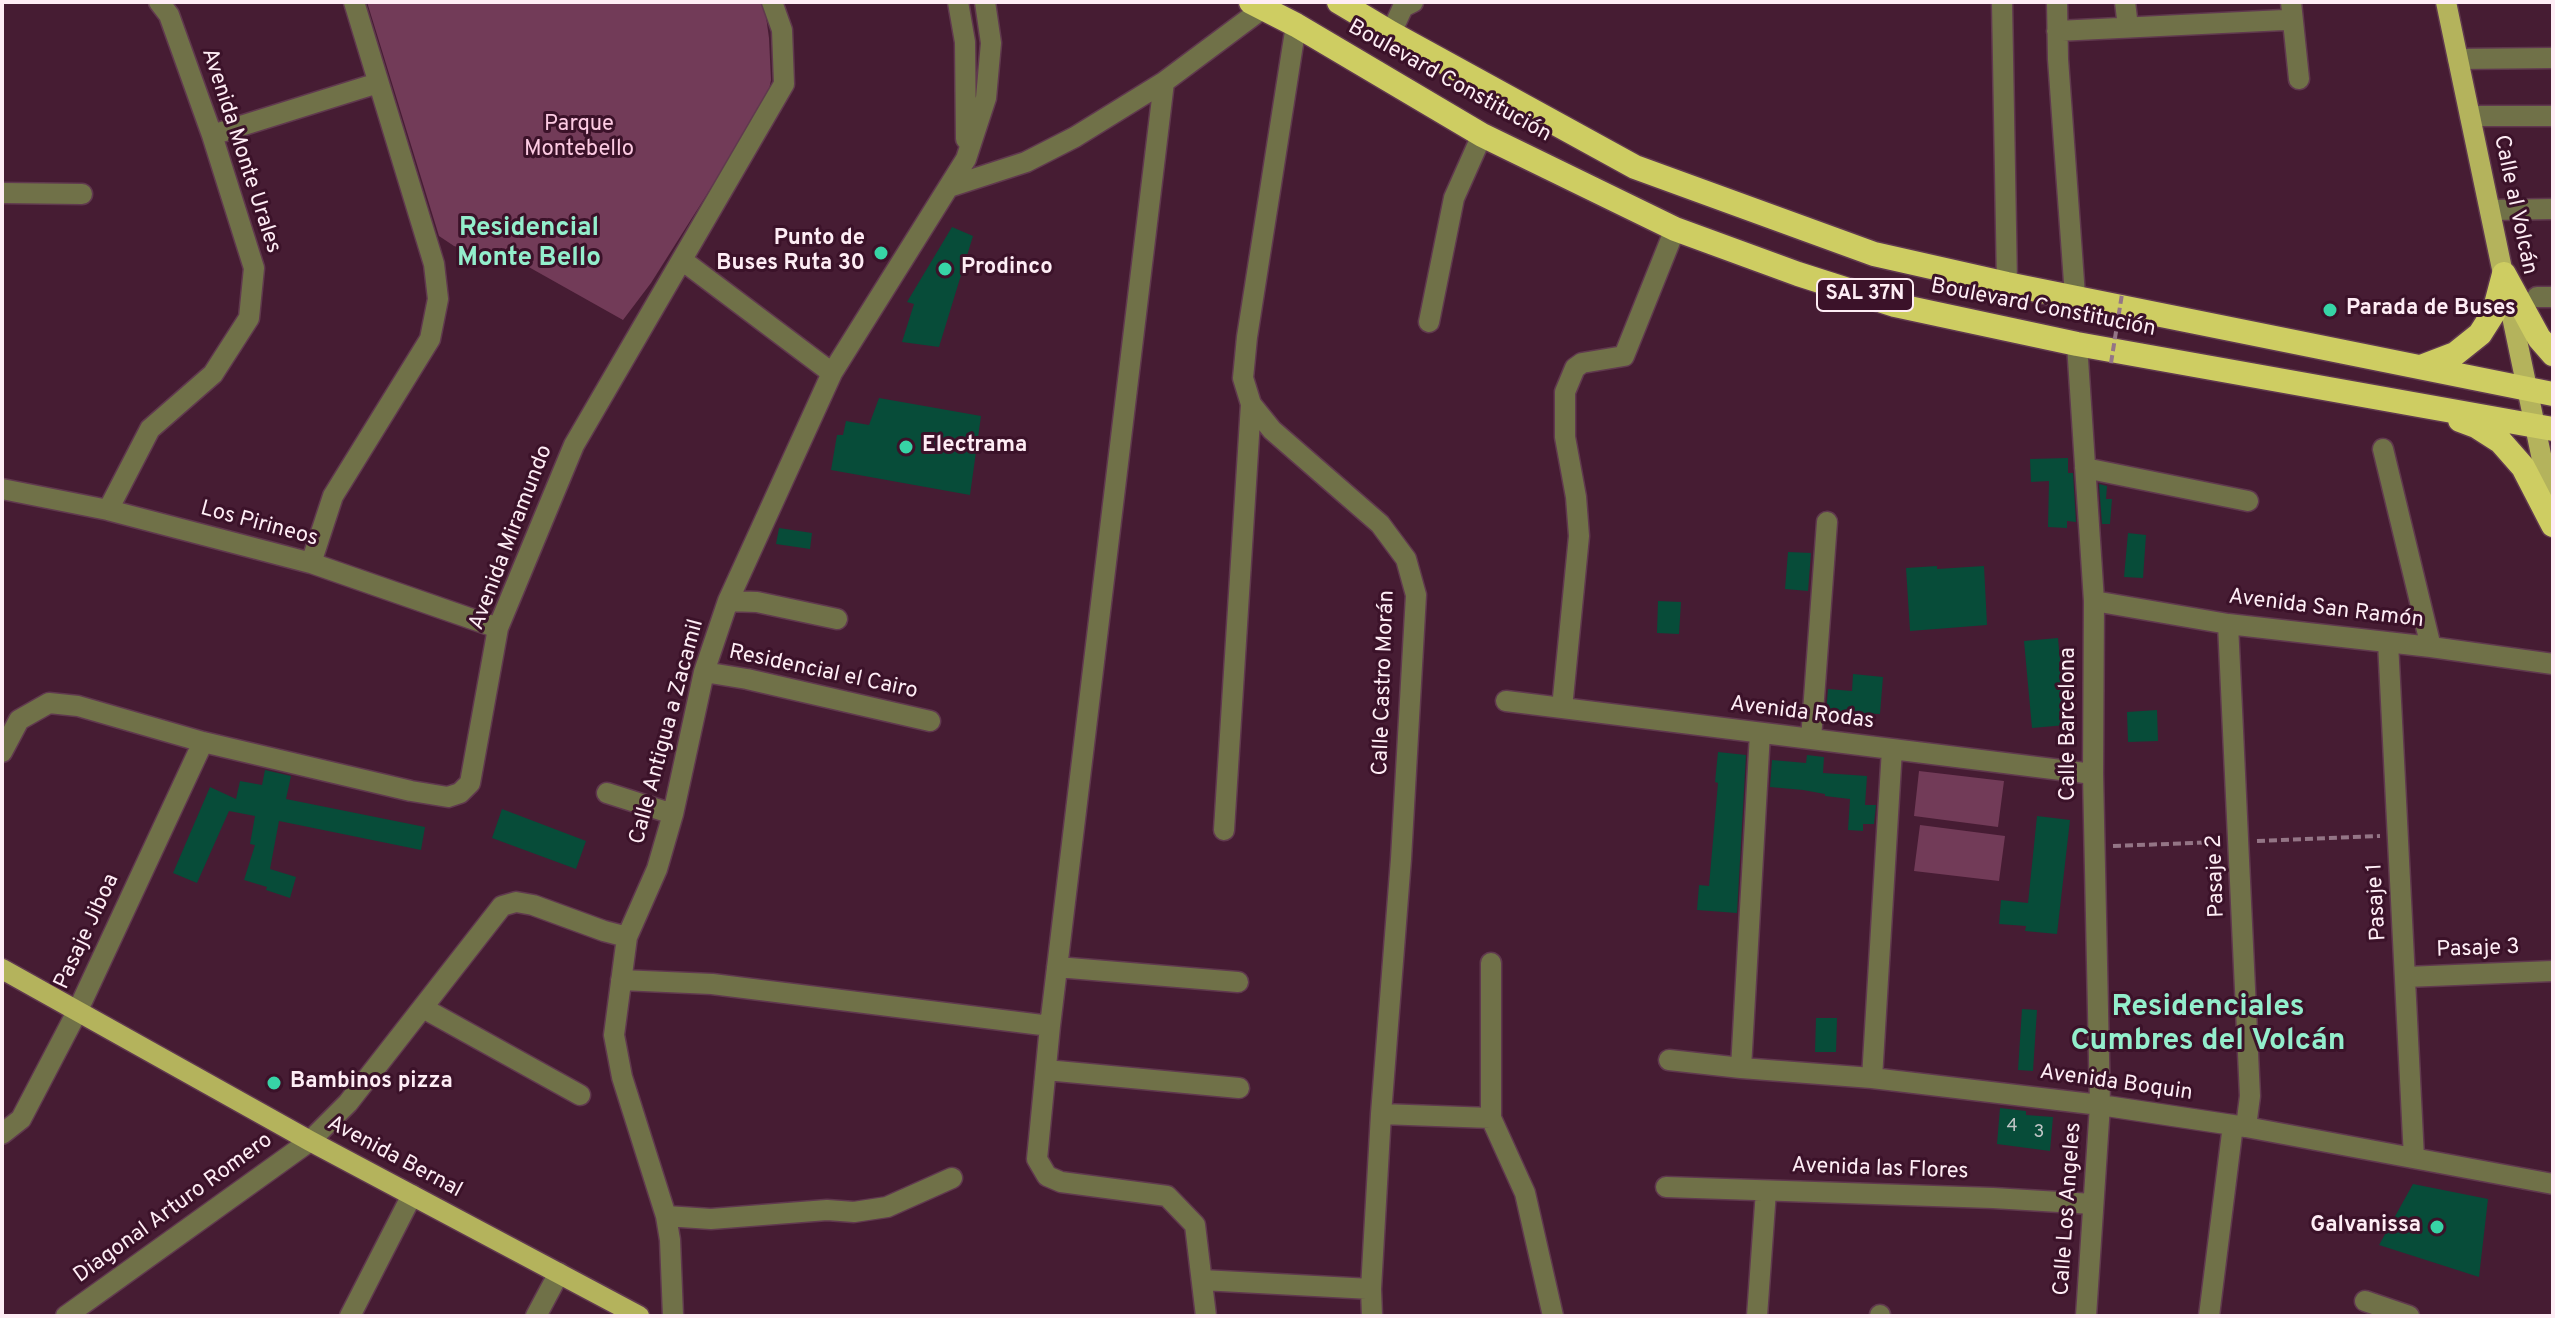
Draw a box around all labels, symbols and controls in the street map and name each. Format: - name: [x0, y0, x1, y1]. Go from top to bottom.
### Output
- street label: Boulevard Constitución: [1343, 15, 1555, 149]
- street label: Avenida Monte Urales: [194, 45, 286, 257]
- park label: Parque Montebello: [524, 113, 634, 164]
- street label: Calle al Volcán: [2486, 133, 2542, 277]
- district label: Residencial Monte Bello: [457, 214, 601, 276]
- place label: Punto de Buses Ruta 30: [716, 227, 865, 278]
- marker: Punto de Buses Ruta 30: [872, 244, 890, 262]
- place label: Prodinco: [961, 256, 1053, 282]
- marker: Prodinco: [936, 260, 954, 278]
- street label: Boulevard Constitución: [1928, 274, 2158, 344]
- road number: SAL 37N: [1817, 279, 1913, 311]
- place label: Parada de Buses: [2346, 297, 2516, 323]
- marker: Parada de Buses: [2321, 301, 2339, 319]
- place label: Electrama: [922, 434, 1027, 460]
- marker: Electrama: [897, 438, 915, 456]
- street label: Avenida Miramundo: [465, 442, 559, 634]
- street label: Los Pirineos: [197, 497, 321, 553]
- street label: Avenida San Ramón: [2227, 585, 2425, 635]
- street label: Calle Castro Morán: [1369, 590, 1401, 776]
- street label: Calle Antigua a Zacamil: [625, 617, 711, 847]
- street label: Residencial el Cairo: [726, 640, 920, 706]
- street label: Calle Barcelona: [2057, 647, 2083, 801]
- street label: Avenida Rodas: [1728, 692, 1876, 736]
- street label: Pasaje 2: [2202, 834, 2232, 918]
- street label: Pasaje 1: [2363, 862, 2393, 942]
- street label: Pasaje Jiboa: [50, 870, 126, 994]
- street label: Pasaje 3: [2436, 935, 2520, 965]
- district label: Residenciales Cumbres del Volcán: [2070, 991, 2346, 1062]
- street label: Avenida Boquin: [2038, 1060, 2194, 1108]
- place label: Bambinos pizza: [290, 1070, 453, 1096]
- marker: Bambinos pizza: [265, 1074, 283, 1092]
- street label: Avenida Bernal: [322, 1111, 466, 1205]
- house number: 4: [2006, 1116, 2018, 1138]
- street label: Calle Los Angeles: [2050, 1121, 2088, 1297]
- house number: 3: [2034, 1122, 2044, 1144]
- street label: Diagonal Arturo Romero: [70, 1128, 278, 1290]
- street label: Avenida las Flores: [1791, 1154, 1969, 1186]
- place label: Galvanissa: [2310, 1214, 2421, 1240]
- marker: Galvanissa: [2428, 1218, 2446, 1236]

